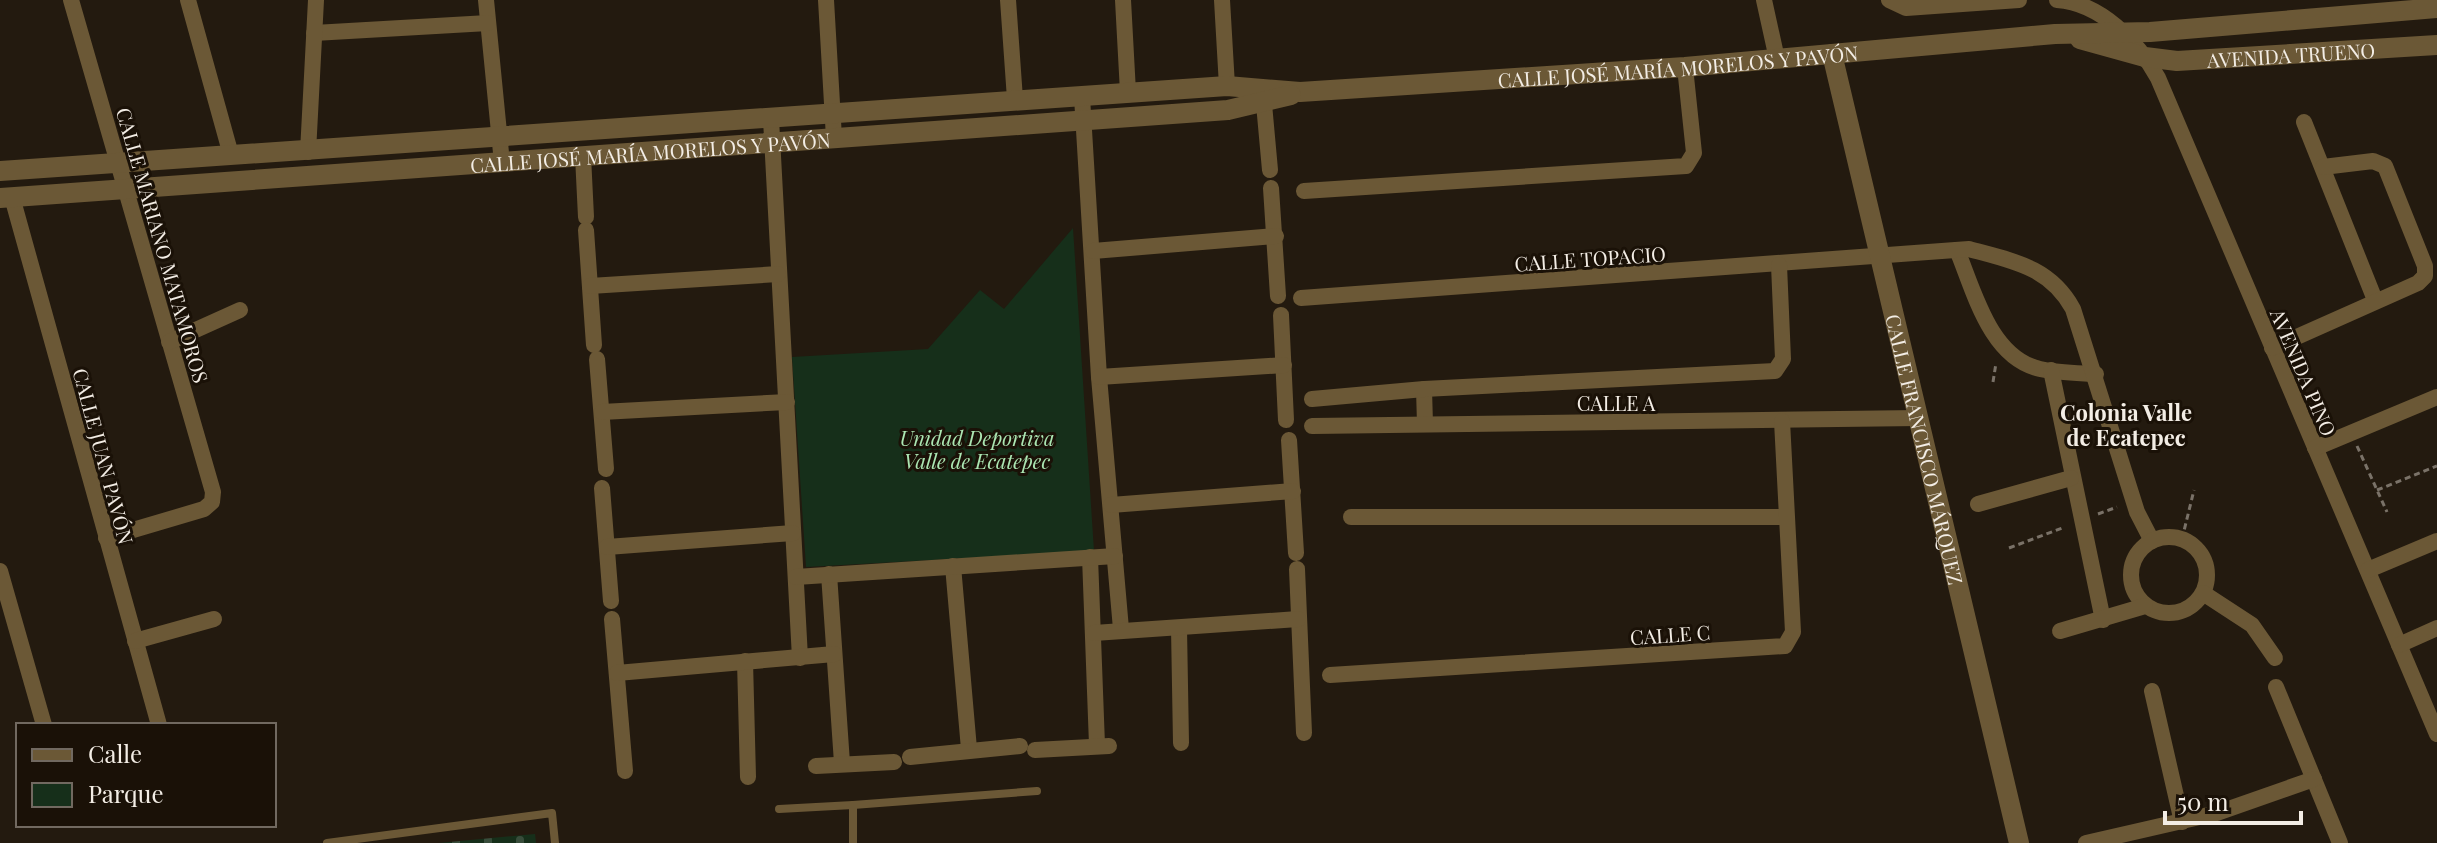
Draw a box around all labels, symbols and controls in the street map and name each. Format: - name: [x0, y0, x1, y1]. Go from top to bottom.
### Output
- street label: AVENIDA TRUENO: [2205, 35, 2376, 73]
- street label: CALLE JOSÉ MARÍA MORELOS Y PAVÓN: [1497, 38, 1859, 93]
- street label: CALLE MARIANO MATAMOROS: [111, 104, 215, 386]
- street label: CALLE JOSÉ MARÍA MORELOS Y PAVÓN: [469, 125, 832, 178]
- street label: CALLE TOPACIO: [1513, 239, 1667, 277]
- street label: AVENIDA PINO: [2265, 303, 2343, 440]
- street label: CALLE FRANCISCO MÁRQUEZ: [1881, 311, 1971, 587]
- street label: CALLE JUAN PAVÓN: [68, 365, 140, 547]
- street label: CALLE A: [1577, 389, 1656, 416]
- district label: Colonia Valle de Ecatepec: [2060, 397, 2192, 452]
- park label: Unidad Deportiva Valle de Ecatepec: [900, 424, 1054, 474]
- street label: CALLE C: [1629, 618, 1711, 650]
- legend: [16, 723, 276, 827]
- text: Calle: [88, 737, 142, 769]
- scale bar: [2165, 775, 2301, 825]
- text: Parque: [88, 777, 164, 809]
- text: 50 m: [2177, 785, 2229, 817]

